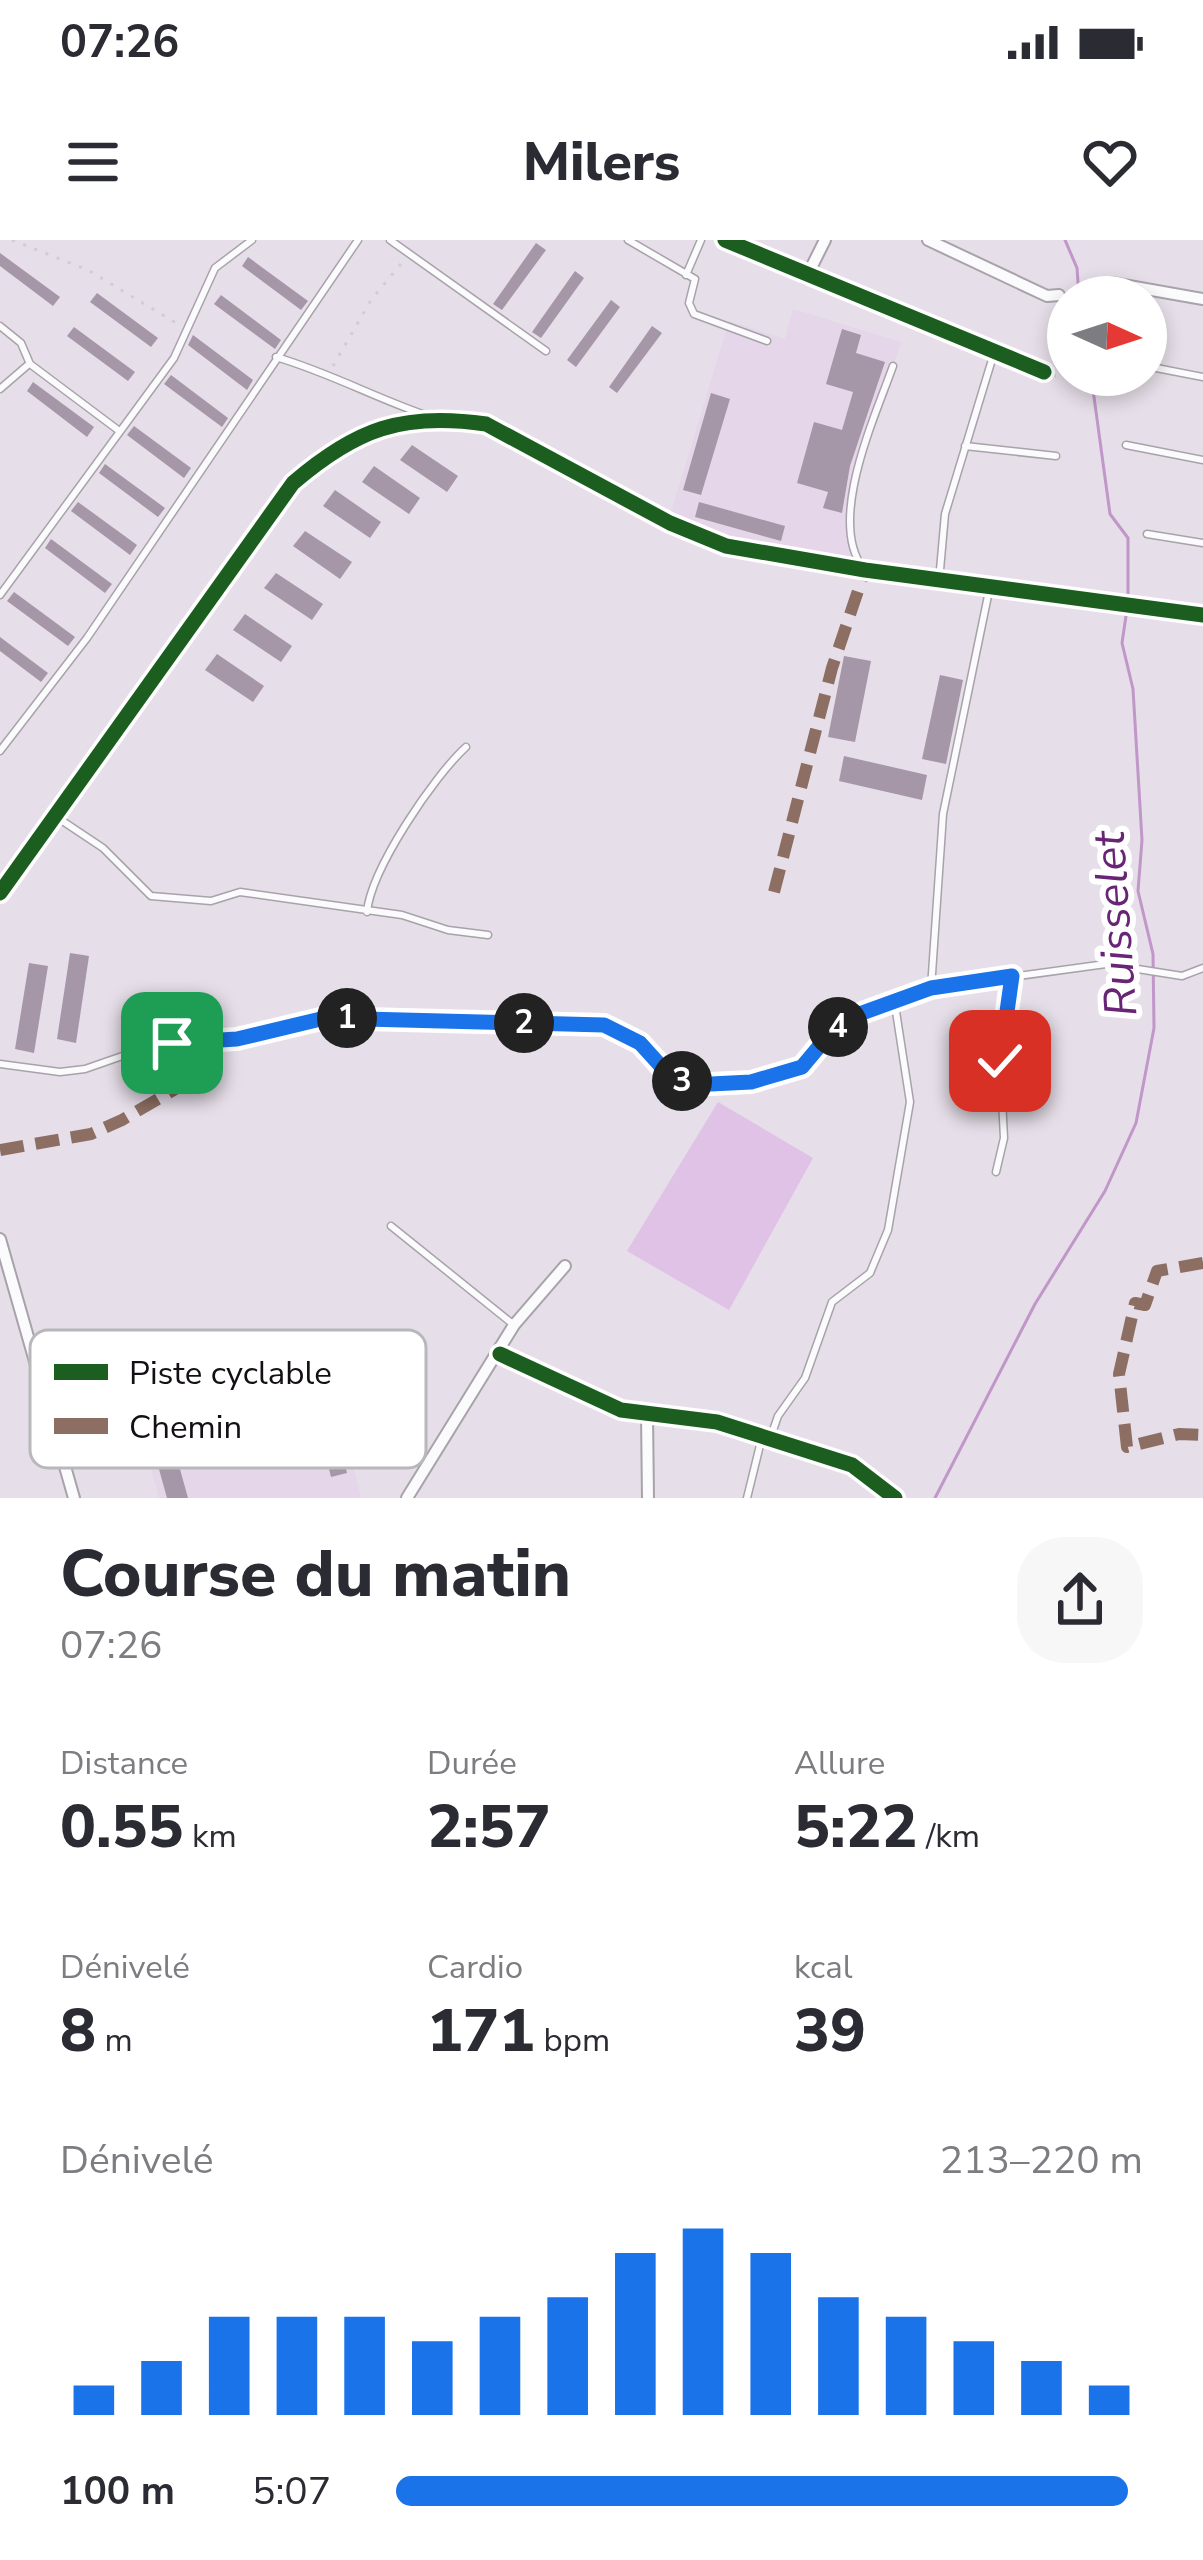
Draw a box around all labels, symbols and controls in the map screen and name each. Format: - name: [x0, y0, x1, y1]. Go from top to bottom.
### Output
- text: 07:26: [60, 12, 179, 73]
- text: Milers: [523, 125, 680, 199]
- icon: menu: [60, 129, 126, 195]
- icon: heart: [1077, 129, 1143, 195]
- north arrow: [1047, 276, 1167, 396]
- map controls: [1047, 276, 1167, 396]
- water label: Ruisselet: [1079, 828, 1152, 1019]
- pin: 1: [317, 988, 377, 1048]
- pin: [121, 992, 223, 1094]
- pin: 2: [494, 993, 554, 1053]
- text: 1: [337, 995, 357, 1040]
- pin: 4: [808, 997, 868, 1057]
- text: 2: [514, 1000, 534, 1045]
- text: 4: [828, 1004, 848, 1049]
- icon: arrive: [139, 1010, 205, 1076]
- pin: [949, 1010, 1051, 1112]
- icon: check: [967, 1028, 1033, 1094]
- pin: 3: [652, 1051, 712, 1111]
- text: 3: [672, 1058, 692, 1103]
- legend: [30, 1330, 426, 1468]
- text: Piste cyclable: [129, 1351, 332, 1396]
- text: Chemin: [129, 1405, 242, 1450]
- text: Course du matin: [60, 1529, 571, 1619]
- button: share: [1017, 1537, 1143, 1663]
- text: 07:26: [60, 1619, 163, 1672]
- text: Distance: [60, 1741, 188, 1786]
- text: Durée: [427, 1741, 517, 1786]
- text: Allure: [794, 1741, 885, 1786]
- text: 0.55: [60, 1786, 184, 1868]
- text: 2:57: [427, 1786, 551, 1868]
- text: 5:22: [794, 1786, 918, 1868]
- text: km: [184, 1814, 237, 1859]
- text: /km: [918, 1814, 980, 1859]
- text: Dénivelé: [60, 1945, 190, 1990]
- text: Cardio: [427, 1945, 523, 1990]
- text: kcal: [794, 1945, 853, 1990]
- text: 8: [60, 1990, 96, 2072]
- text: 171: [427, 1990, 535, 2072]
- text: 39: [794, 1990, 866, 2072]
- text: m: [96, 2018, 133, 2063]
- text: bpm: [535, 2018, 610, 2063]
- text: Dénivelé: [60, 2134, 214, 2187]
- text: 213–220 m: [940, 2134, 1143, 2187]
- text: 100 m: [60, 2465, 175, 2518]
- text: 5:07: [252, 2465, 331, 2518]

